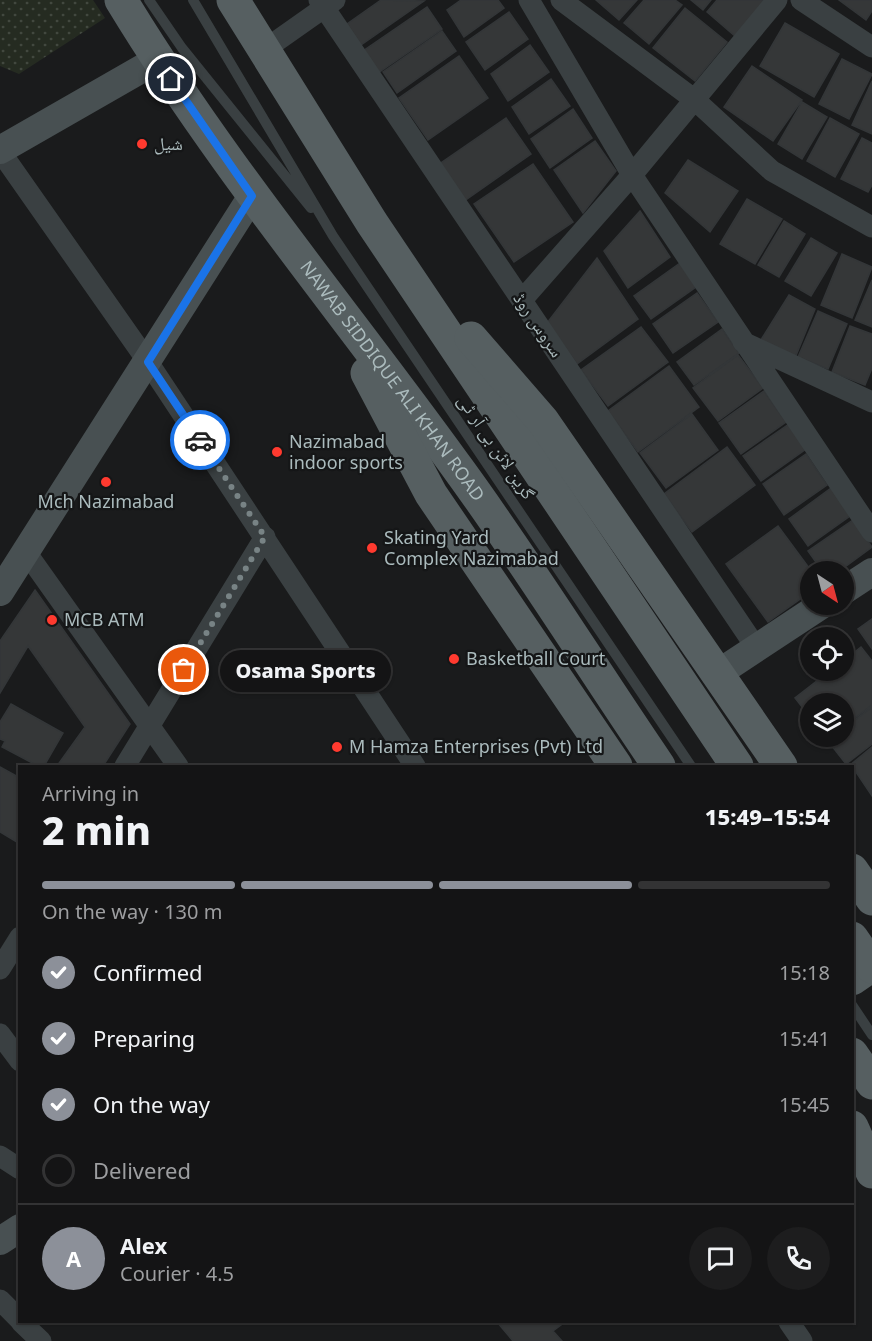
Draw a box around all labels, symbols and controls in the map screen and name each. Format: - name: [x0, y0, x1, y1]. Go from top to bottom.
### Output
- pin: [145, 53, 196, 104]
- icon: home: [154, 62, 187, 95]
- place label: شیل: [154, 131, 183, 155]
- marker: شیل: [135, 137, 149, 151]
- street label: NAWAB SIDDIQUE ALI KHAN ROAD: [295, 255, 491, 506]
- street label: سروس روڈ: [508, 287, 569, 362]
- street label: گرین لائن بی آر ٹی: [453, 389, 541, 504]
- courier: [170, 410, 230, 470]
- icon: car: [184, 424, 217, 457]
- place label: Nazimabad indoor sports: [289, 429, 403, 474]
- marker: Nazimabad indoor sports: [270, 445, 284, 459]
- marker: Mch Nazimabad: [99, 475, 113, 489]
- place label: Mch Nazimabad: [38, 489, 174, 513]
- place label: Skating Yard Complex Nazimabad: [384, 525, 559, 570]
- marker: Skating Yard Complex Nazimabad: [365, 541, 379, 555]
- north arrow: [800, 561, 854, 615]
- map controls: [800, 561, 854, 747]
- place label: MCB ATM: [64, 607, 145, 631]
- marker: MCB ATM: [45, 613, 59, 627]
- button: locate: [800, 627, 854, 681]
- pin: [158, 644, 209, 695]
- place label: Basketball Court: [466, 646, 606, 670]
- callout: Osama Sports: [220, 649, 391, 691]
- marker: Basketball Court: [447, 652, 461, 666]
- icon: bag: [167, 653, 200, 686]
- text: Osama Sports: [235, 657, 376, 684]
- button: layers: [800, 693, 854, 747]
- place label: M Hamza Enterprises (Pvt) Ltd: [349, 734, 603, 758]
- marker: M Hamza Enterprises (Pvt) Ltd: [330, 740, 344, 754]
- text: Arriving in: [42, 780, 139, 807]
- text: 15:49–15:54: [705, 801, 830, 831]
- text: 2 min: [42, 803, 151, 856]
- text: On the way · 130 m: [42, 898, 222, 925]
- icon: check: [42, 956, 75, 989]
- text: Confirmed: [93, 957, 203, 987]
- text: 15:18: [779, 959, 830, 986]
- icon: check: [42, 1022, 75, 1055]
- text: Preparing: [93, 1023, 195, 1053]
- text: 15:41: [779, 1025, 830, 1052]
- icon: check: [42, 1088, 75, 1121]
- text: On the way: [93, 1089, 210, 1119]
- text: 15:45: [779, 1091, 830, 1118]
- text: Delivered: [93, 1155, 191, 1185]
- button: chat: [689, 1227, 752, 1290]
- button: phone: [767, 1227, 830, 1290]
- text: Alex: [120, 1230, 167, 1260]
- text: A: [66, 1243, 81, 1273]
- text: Courier · 4.5: [120, 1260, 234, 1287]

